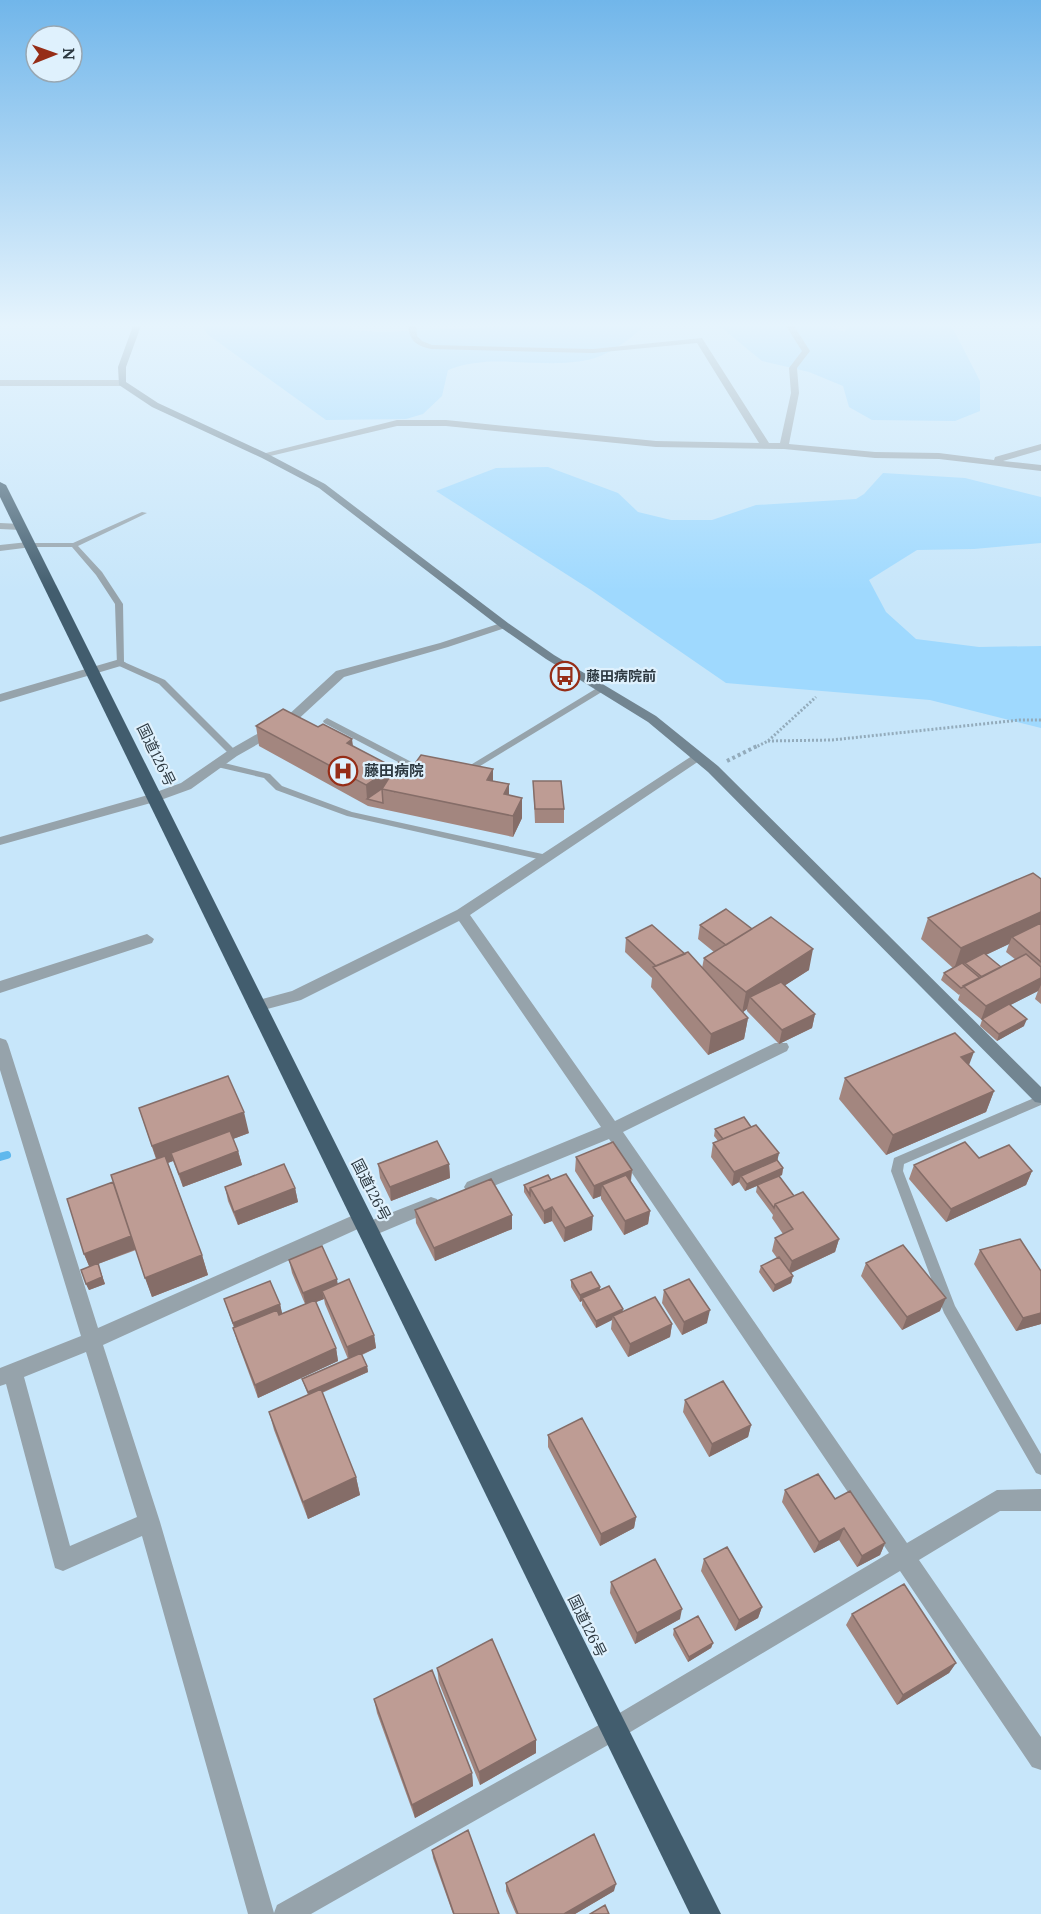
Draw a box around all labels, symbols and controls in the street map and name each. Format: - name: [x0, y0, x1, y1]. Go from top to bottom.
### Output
- north arrow: [24, 24, 84, 84]
- text: N: [59, 47, 79, 60]
- bus stop icon: 藤田病院前: [549, 660, 581, 692]
- place label: 藤田病院前: [586, 667, 656, 685]
- street label: 国道126号: [133, 720, 180, 789]
- hospital icon: 藤田病院: [327, 755, 359, 787]
- place label: 藤田病院: [364, 761, 424, 780]
- street label: 国道126号: [348, 1156, 395, 1224]
- street label: 国道126号: [564, 1591, 611, 1660]

